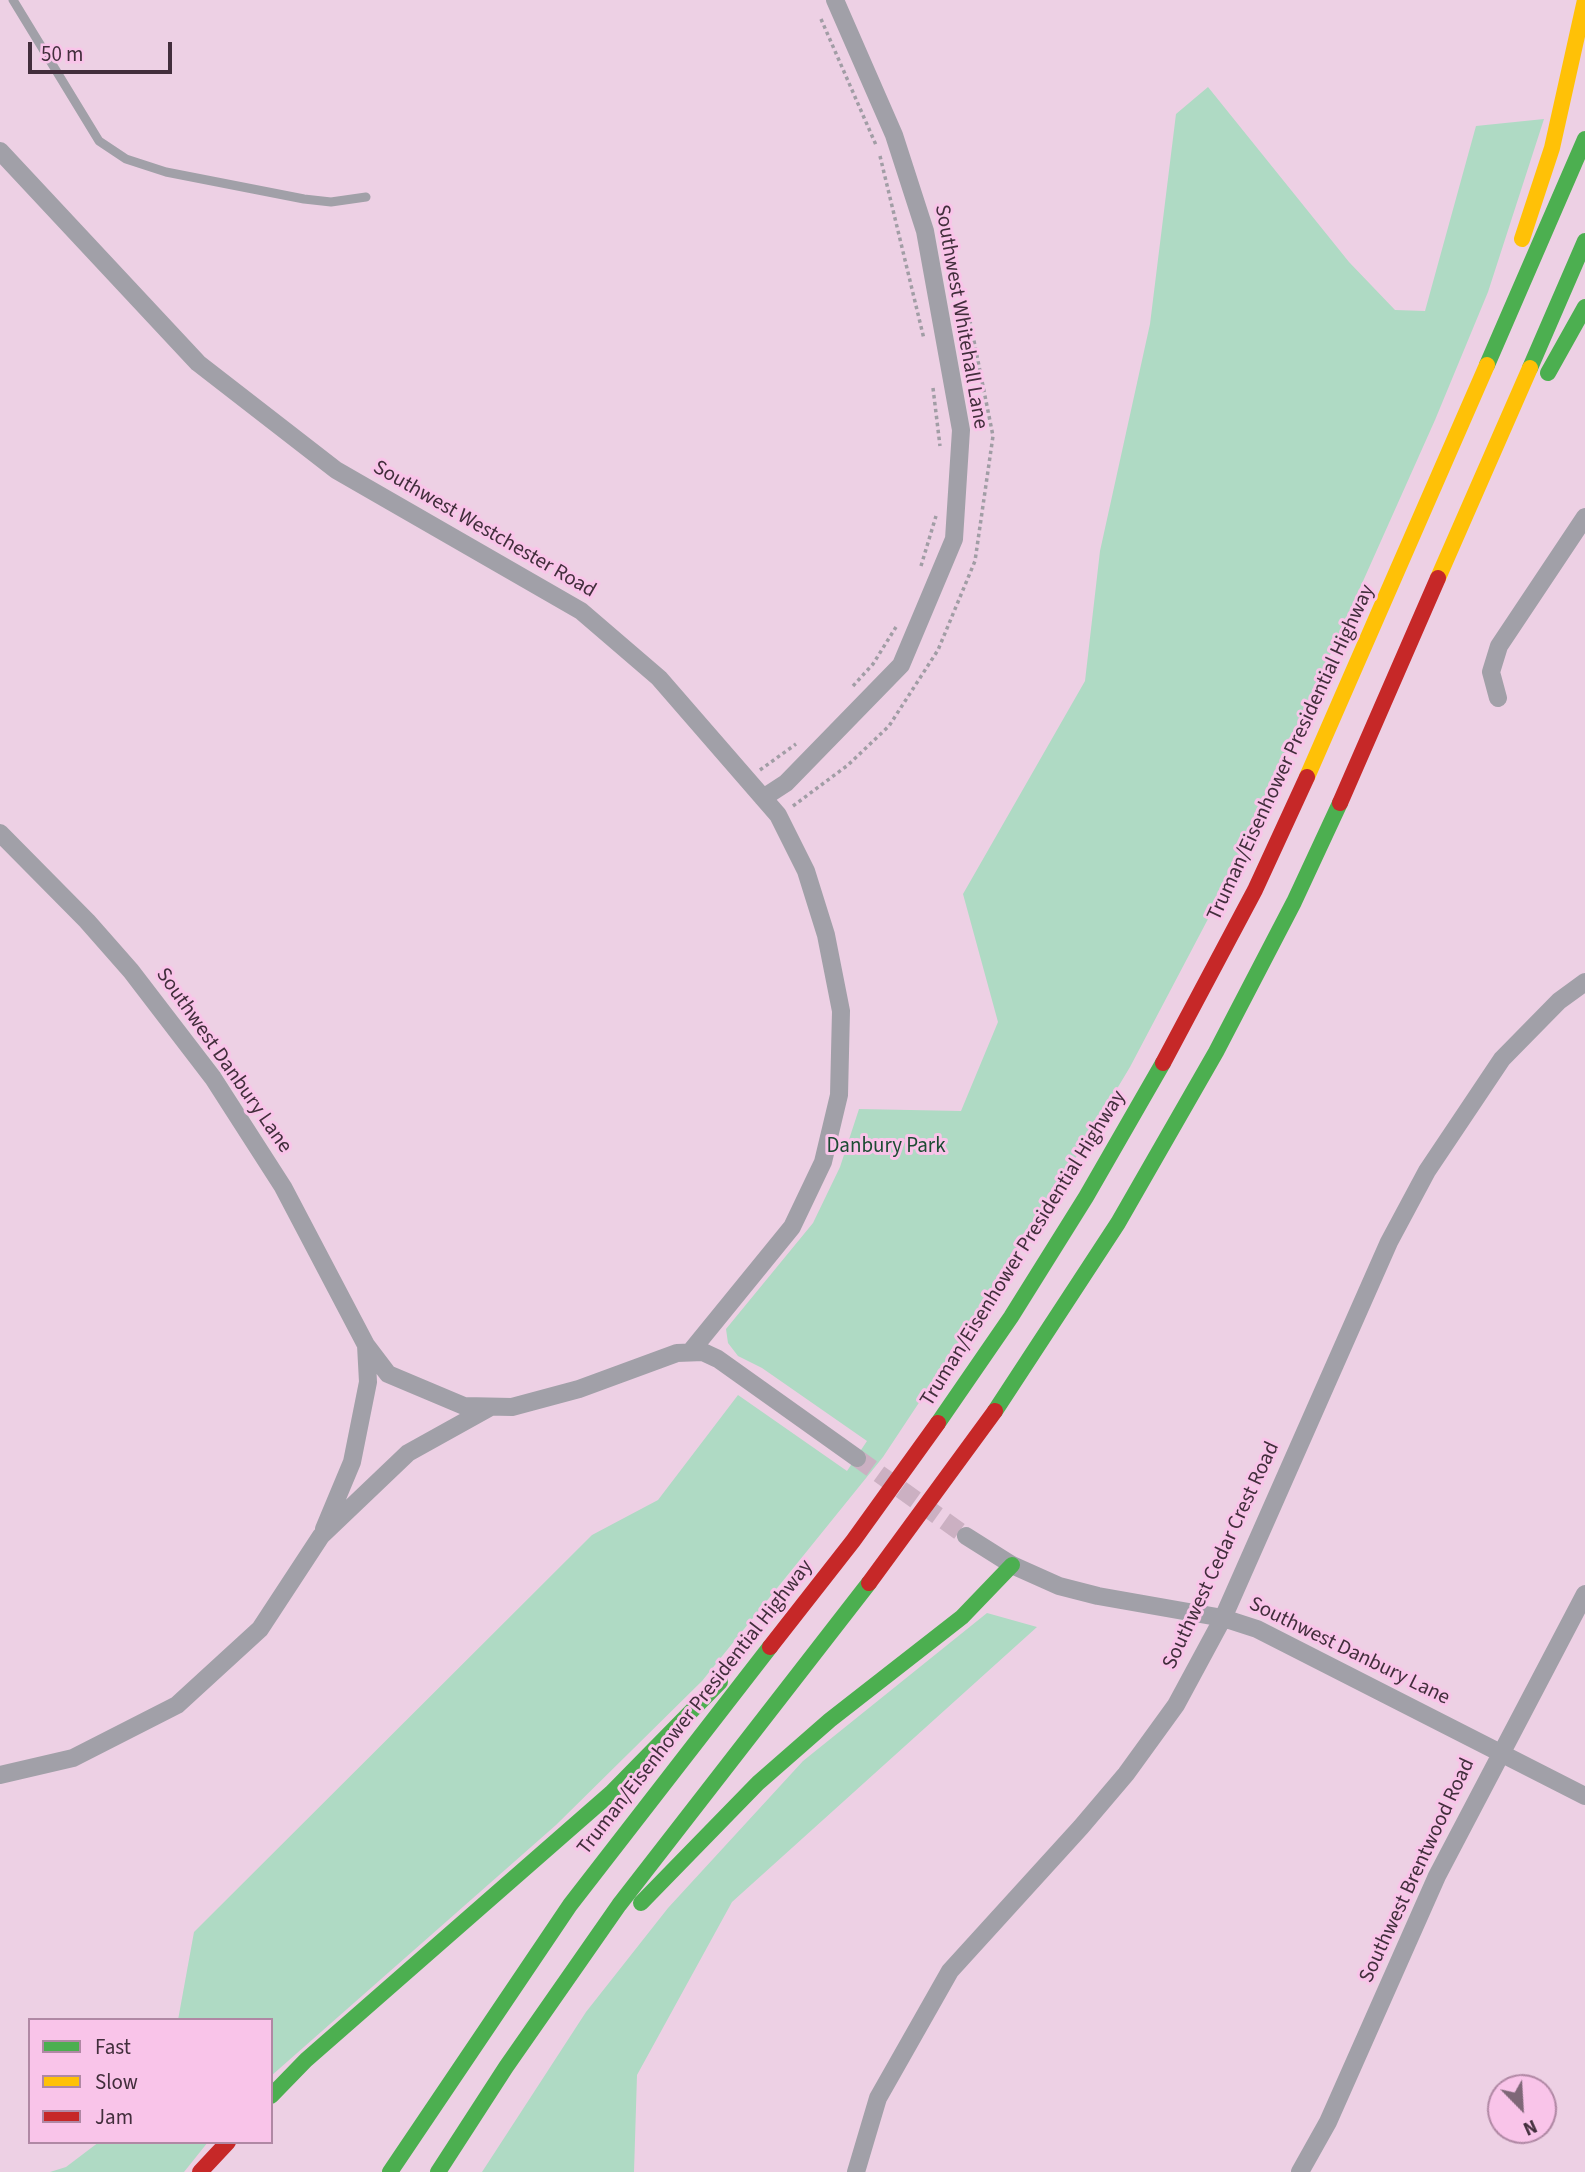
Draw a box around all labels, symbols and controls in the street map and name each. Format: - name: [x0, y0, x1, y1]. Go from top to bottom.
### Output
- scale bar: [32, 28, 175, 72]
- text: 50 m: [41, 39, 83, 69]
- street label: Southwest Whitehall Lane: [928, 203, 992, 431]
- street label: Southwest Westchester Road: [368, 456, 600, 604]
- street label: Truman/Eisenhower Presidential Highway: [1203, 581, 1381, 925]
- street label: Southwest Danbury Lane: [150, 964, 296, 1158]
- street label: Truman/Eisenhower Presidential Highway: [916, 1086, 1132, 1412]
- park label: Danbury Park: [826, 1134, 946, 1160]
- street label: Southwest Cedar Crest Road: [1158, 1438, 1286, 1674]
- street label: Truman/Eisenhower Presidential Highway: [573, 1555, 819, 1861]
- street label: Southwest Danbury Lane: [1245, 1592, 1453, 1712]
- street label: Southwest Brentwood Road: [1355, 1755, 1481, 1987]
- legend: [28, 2018, 273, 2144]
- text: Fast: [95, 2032, 131, 2062]
- text: Slow: [95, 2067, 138, 2097]
- north arrow: [1487, 2074, 1557, 2144]
- text: Jam: [95, 2102, 133, 2132]
- text: N: [1519, 2112, 1541, 2142]

